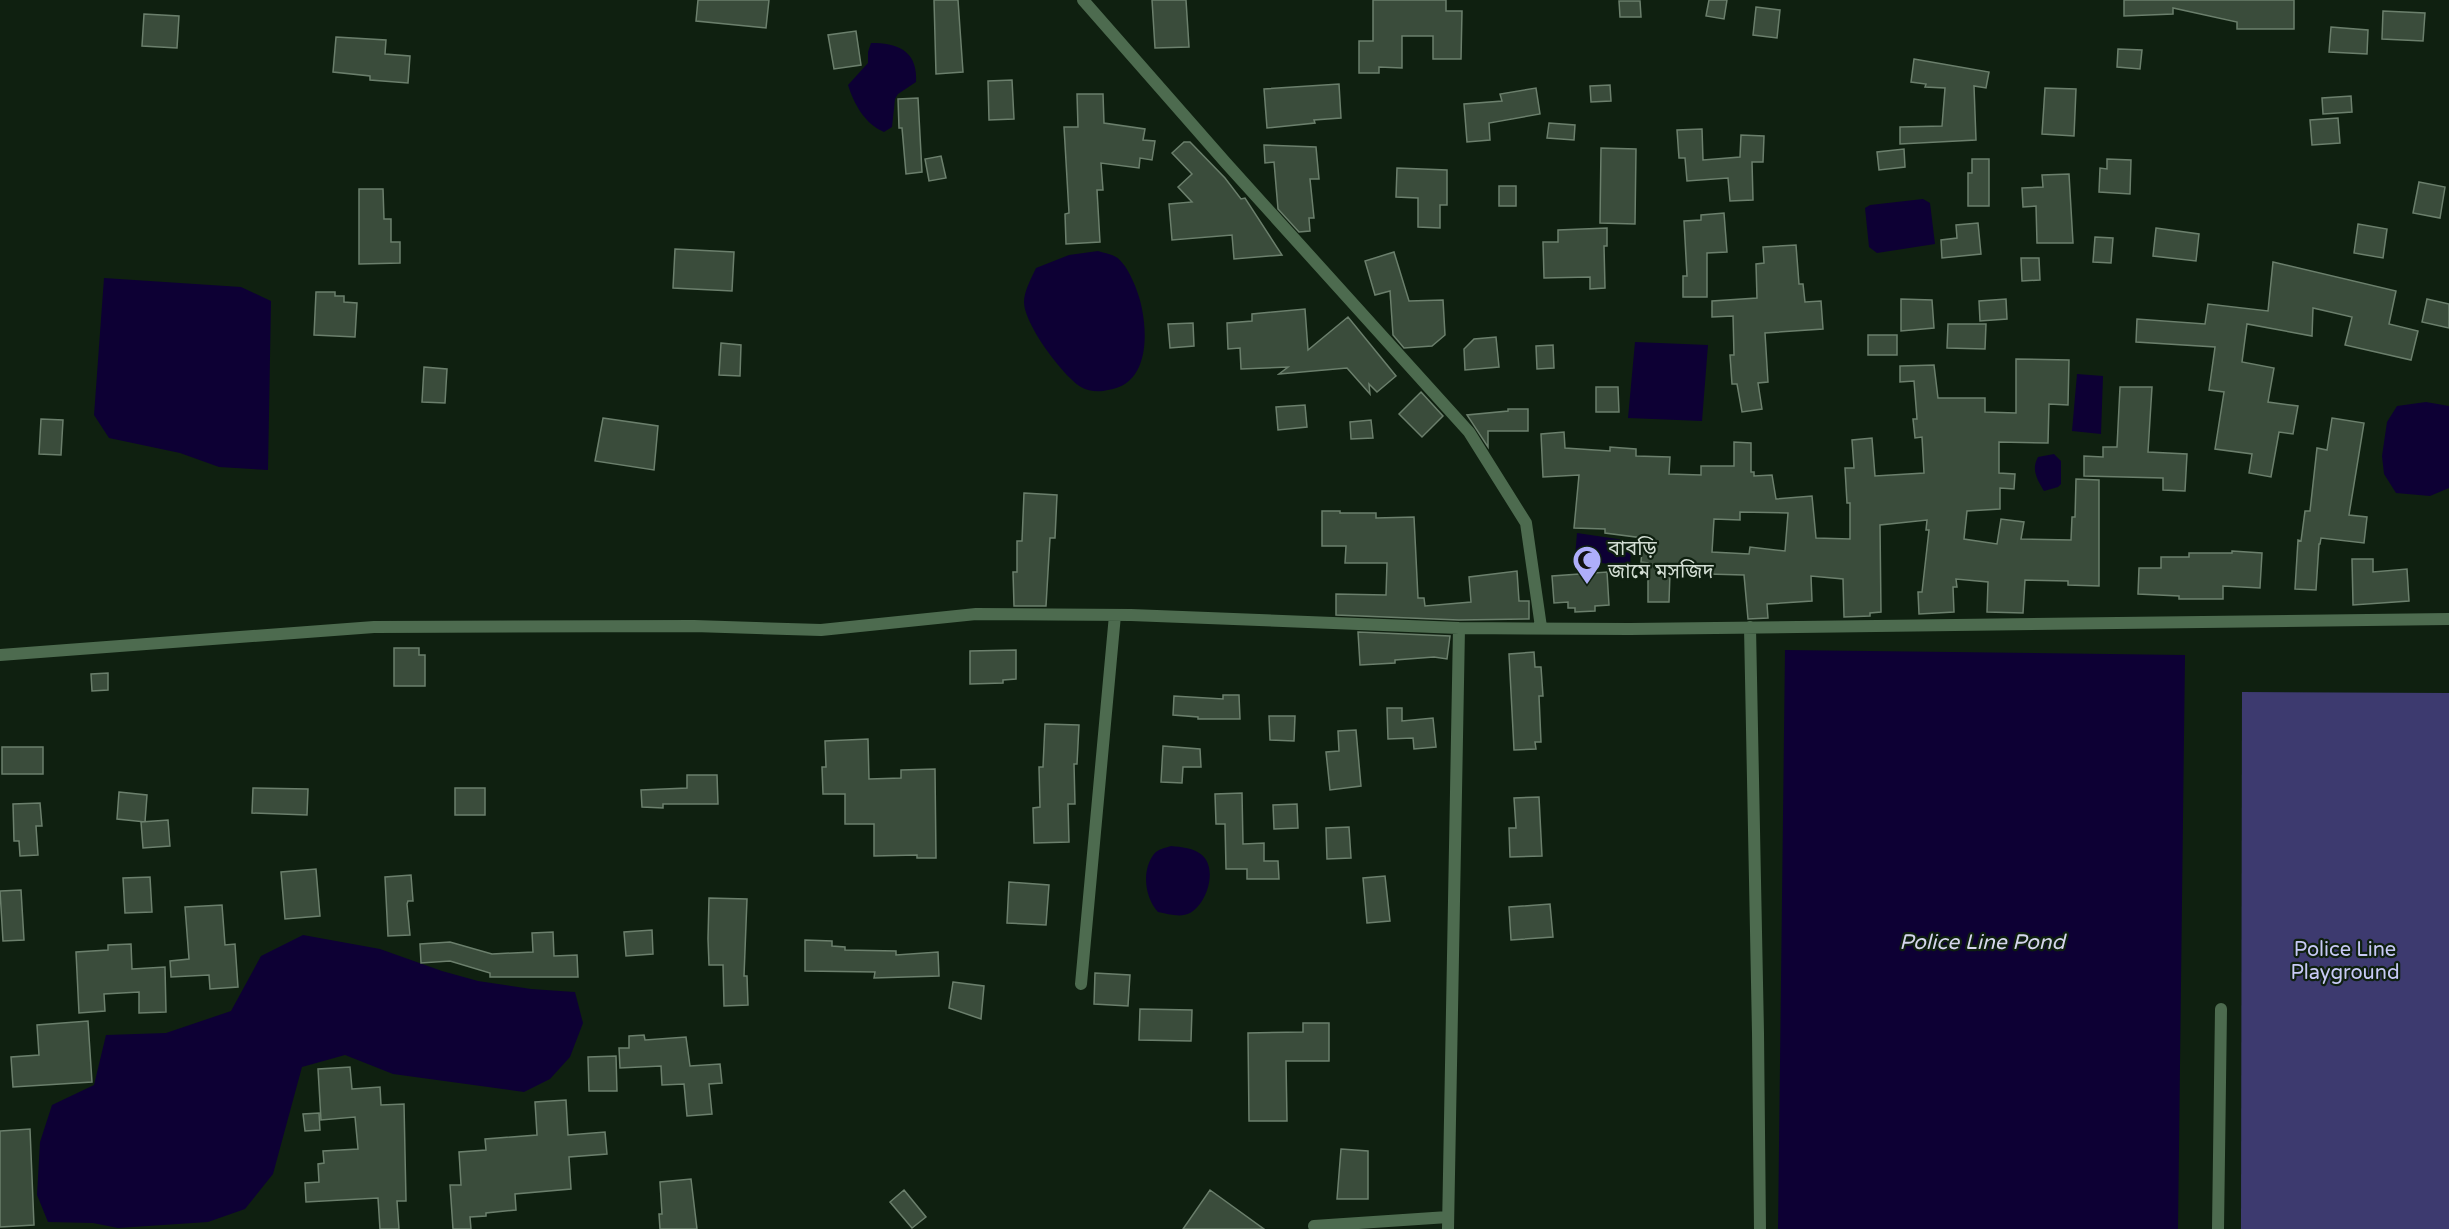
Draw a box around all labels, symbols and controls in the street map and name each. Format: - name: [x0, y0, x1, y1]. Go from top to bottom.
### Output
- place label: বাবড়ি জামে মসজিদ: [1607, 536, 1714, 584]
- mosque icon: বাবড়ি জামে মসজিদ: [1571, 544, 1603, 586]
- water label: Police Line Pond: [1899, 930, 2068, 955]
- park label: Police Line Playground: [2290, 938, 2400, 985]

